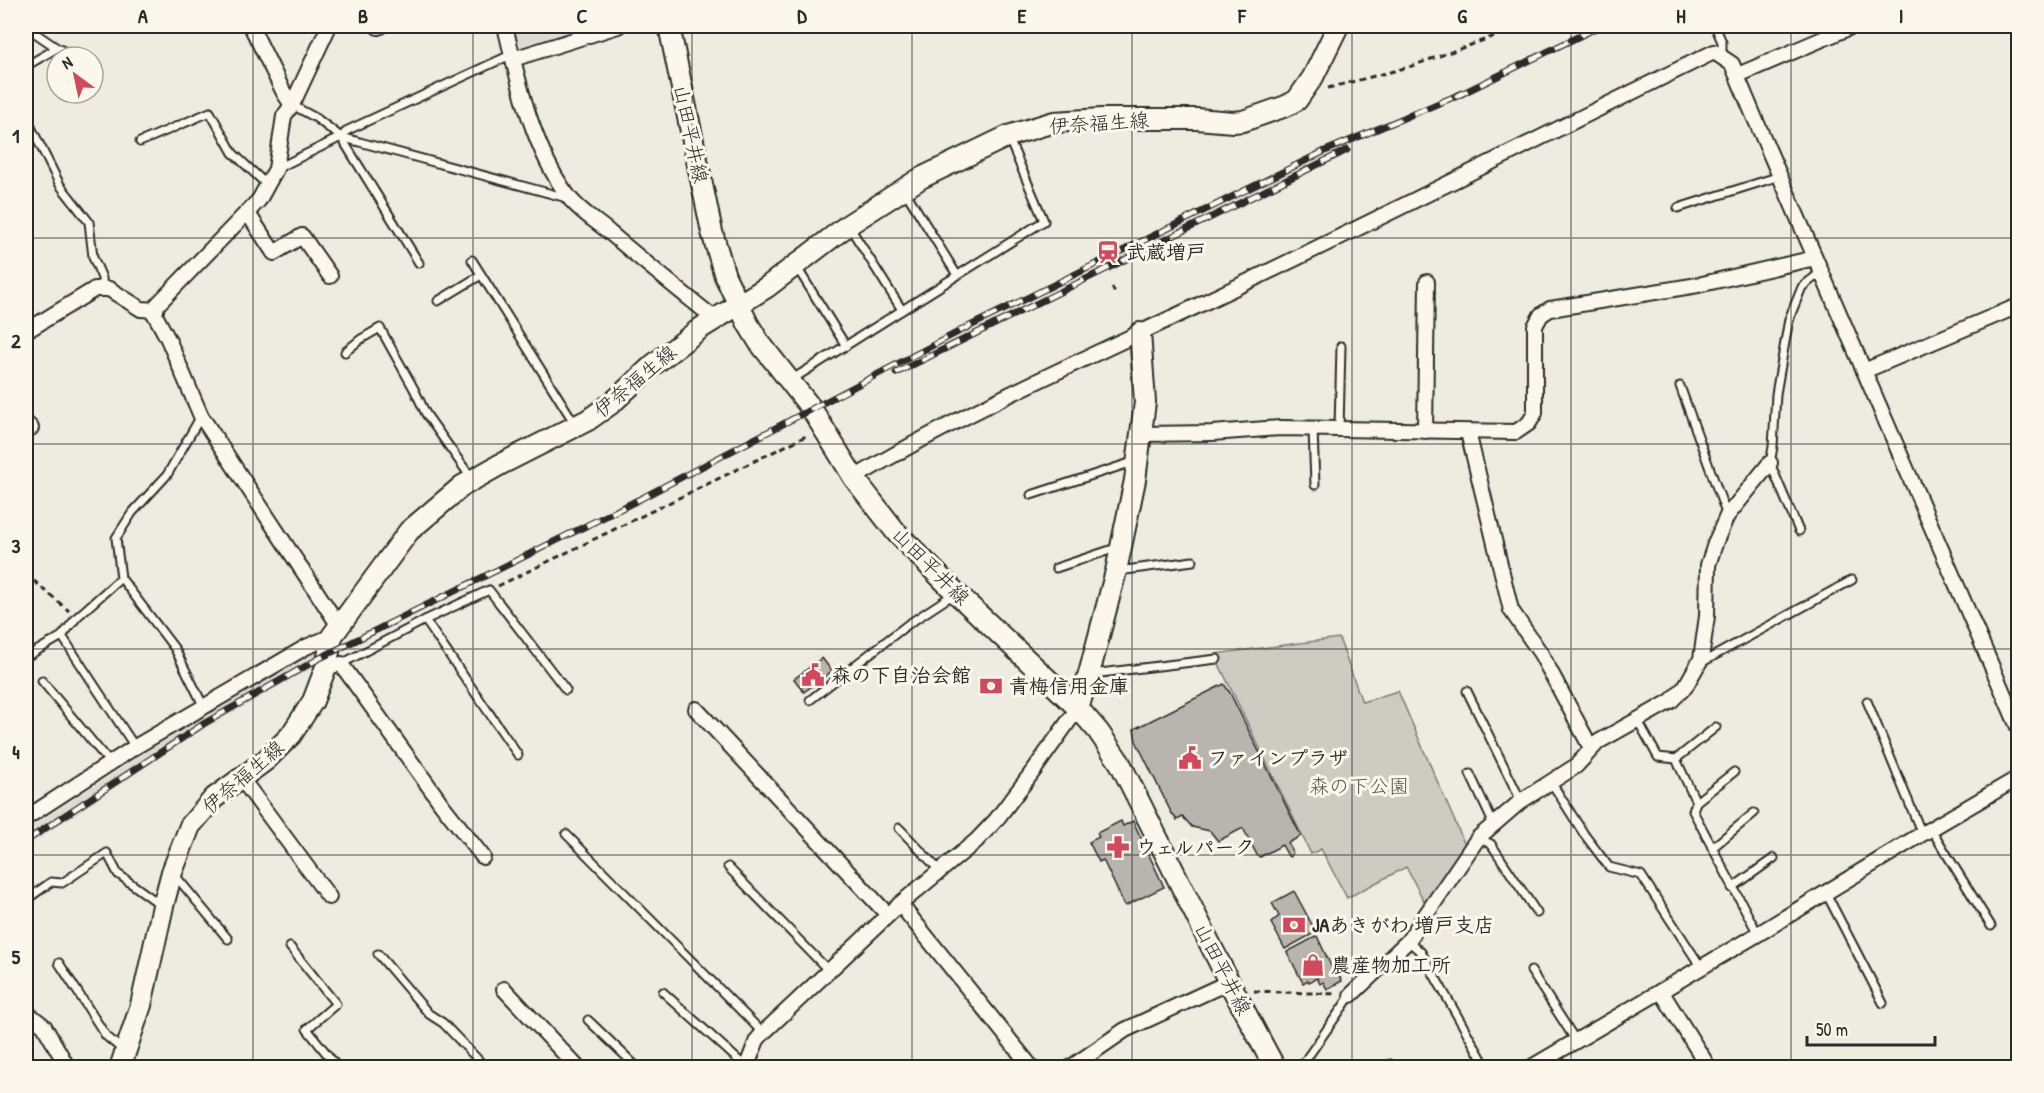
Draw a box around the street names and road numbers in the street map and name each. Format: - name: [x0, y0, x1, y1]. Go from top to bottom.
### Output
- street label: 山田平井線: [668, 82, 715, 186]
- street label: 伊奈福生線: [1048, 106, 1150, 139]
- street label: 伊奈福生線: [588, 338, 682, 423]
- street label: 山田平井線: [886, 521, 976, 611]
- street label: 伊奈福生線: [196, 734, 289, 820]
- street label: 山田平井線: [1189, 918, 1258, 1019]

